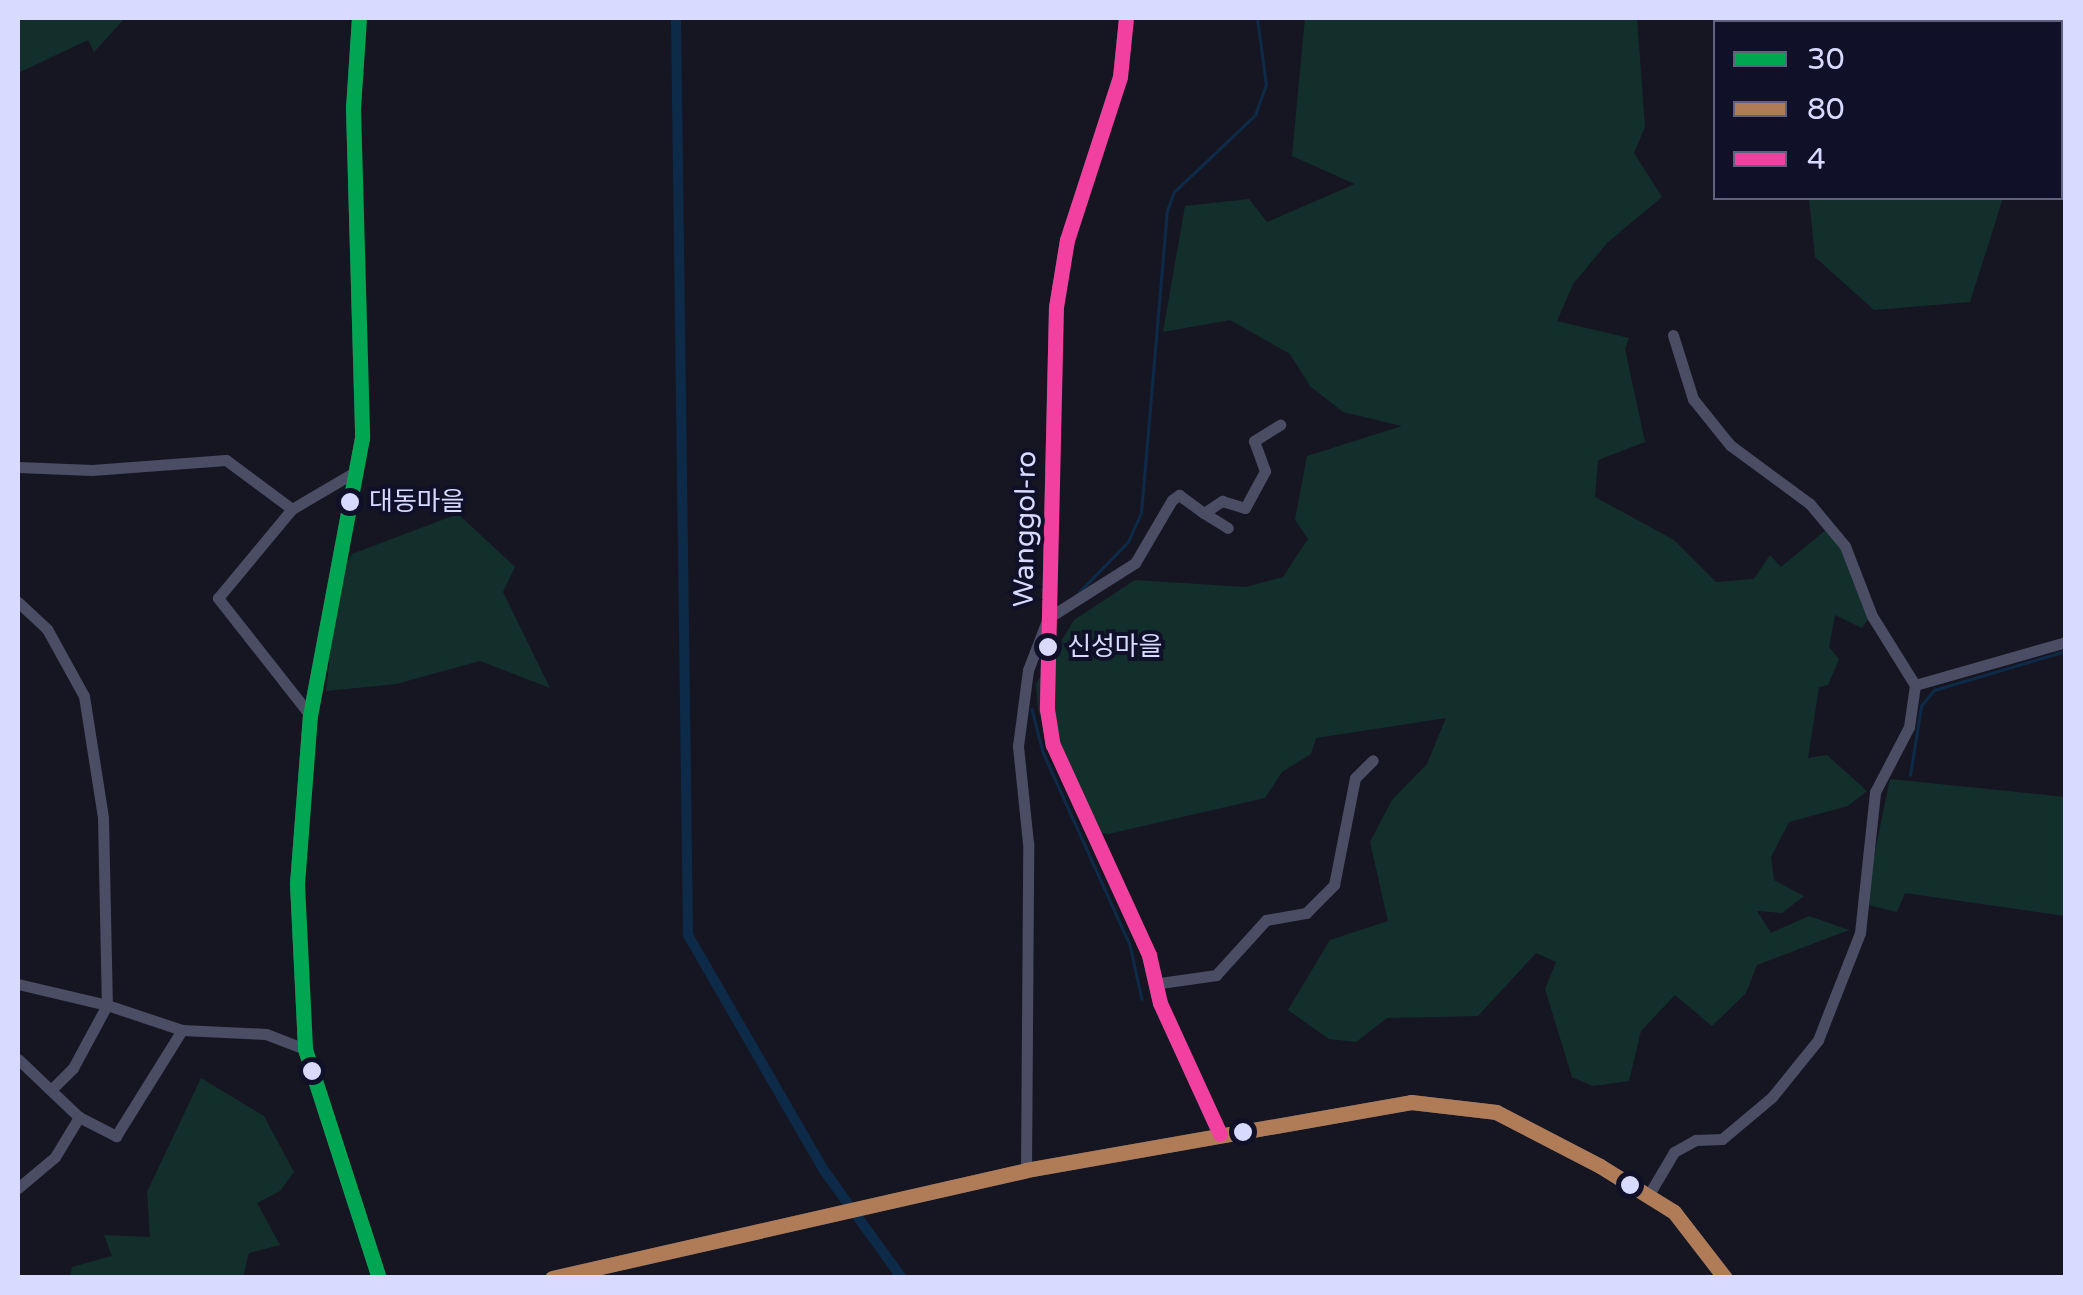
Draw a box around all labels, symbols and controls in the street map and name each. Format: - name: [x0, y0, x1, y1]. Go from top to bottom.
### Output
- legend: [1713, 20, 2063, 200]
- text: 30: [1807, 41, 1845, 78]
- text: 80: [1807, 91, 1845, 128]
- text: 4: [1807, 141, 1826, 178]
- street label: Wanggol-ro: [1007, 451, 1043, 607]
- place label: 대동마을: [369, 486, 465, 518]
- marker: 대동마을: [340, 492, 360, 512]
- place label: 신성마을: [1067, 631, 1163, 663]
- marker: 신성마을: [1038, 637, 1058, 657]
- unlabelled marker: [302, 1061, 322, 1081]
- unlabelled marker: [1233, 1122, 1253, 1142]
- unlabelled marker: [1620, 1175, 1640, 1195]

